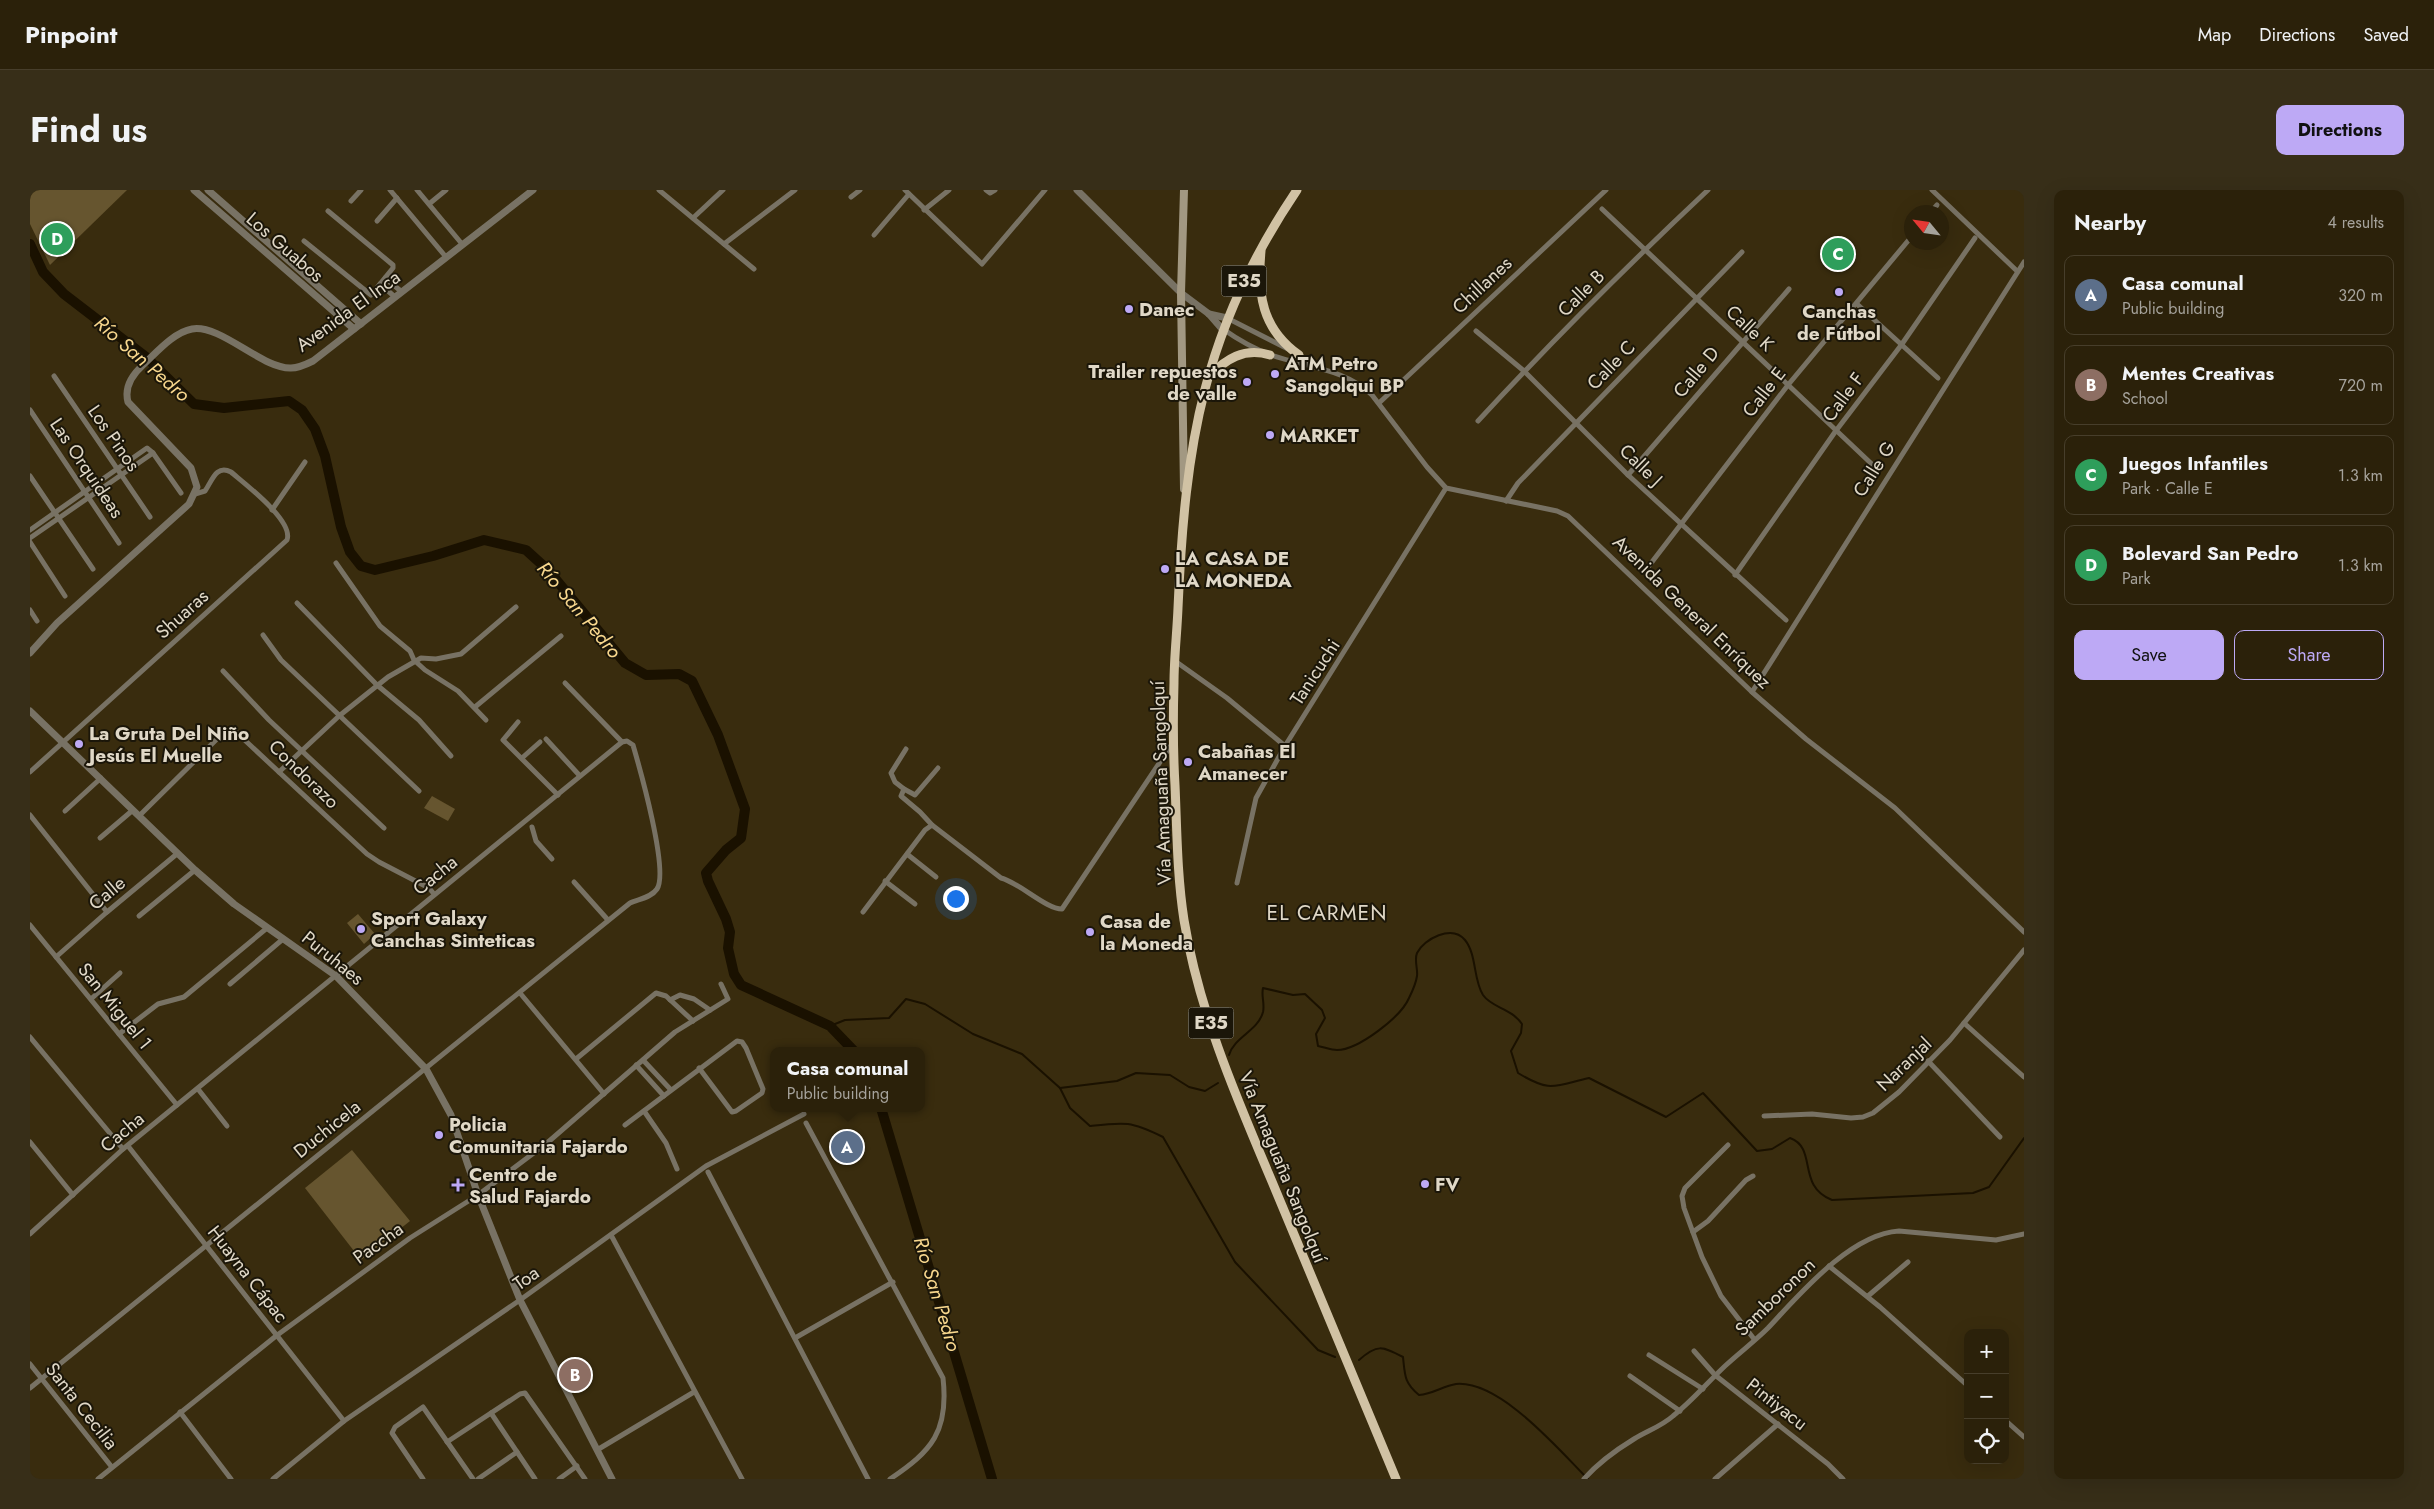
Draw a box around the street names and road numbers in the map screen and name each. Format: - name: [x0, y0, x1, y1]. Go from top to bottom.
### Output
- street label: Los Guabos: [240, 206, 330, 289]
- street label: Chillanes: [1446, 250, 1518, 320]
- street label: Calle B: [1551, 263, 1611, 323]
- street label: Avenida El Inca: [290, 264, 406, 358]
- road number: E35: [1222, 266, 1266, 296]
- street label: Calle K: [1720, 299, 1780, 358]
- street label: Calle C: [1581, 334, 1641, 396]
- street label: Calle D: [1667, 341, 1725, 403]
- street label: Calle E: [1736, 361, 1792, 423]
- street label: Calle F: [1815, 367, 1871, 427]
- street label: Los Pinos: [81, 399, 147, 477]
- street label: Las Orquideas: [44, 413, 131, 524]
- street label: Calle G: [1846, 436, 1902, 502]
- street label: Calle J: [1613, 438, 1669, 492]
- street label: Avenida General Enríquez: [1607, 529, 1777, 695]
- street label: Shuaras: [150, 583, 215, 645]
- street label: Tanicuchi: [1284, 634, 1346, 710]
- street label: Vía Amaguaña Sangolquí: [1144, 679, 1178, 886]
- street label: Condorazo: [263, 733, 345, 815]
- street label: Cacha: [407, 849, 463, 901]
- street label: Calle: [83, 869, 131, 916]
- street label: Puruhaes: [296, 925, 370, 992]
- street label: San Miguel 1: [72, 957, 158, 1055]
- road number: E35: [1188, 1008, 1234, 1038]
- street label: Naranjal: [1870, 1031, 1938, 1097]
- street label: Vía Amaguaña Sangolquí: [1232, 1067, 1334, 1268]
- street label: Duchicela: [288, 1094, 366, 1164]
- street label: Cacha: [94, 1105, 150, 1159]
- street label: Paccha: [347, 1216, 409, 1270]
- street label: Huayna Cápac: [201, 1220, 295, 1328]
- street label: Samboronon: [1729, 1252, 1821, 1342]
- street label: Toa: [507, 1259, 545, 1297]
- street label: Santa Cecilia: [39, 1357, 125, 1455]
- street label: Pintiyacu: [1741, 1371, 1813, 1437]

